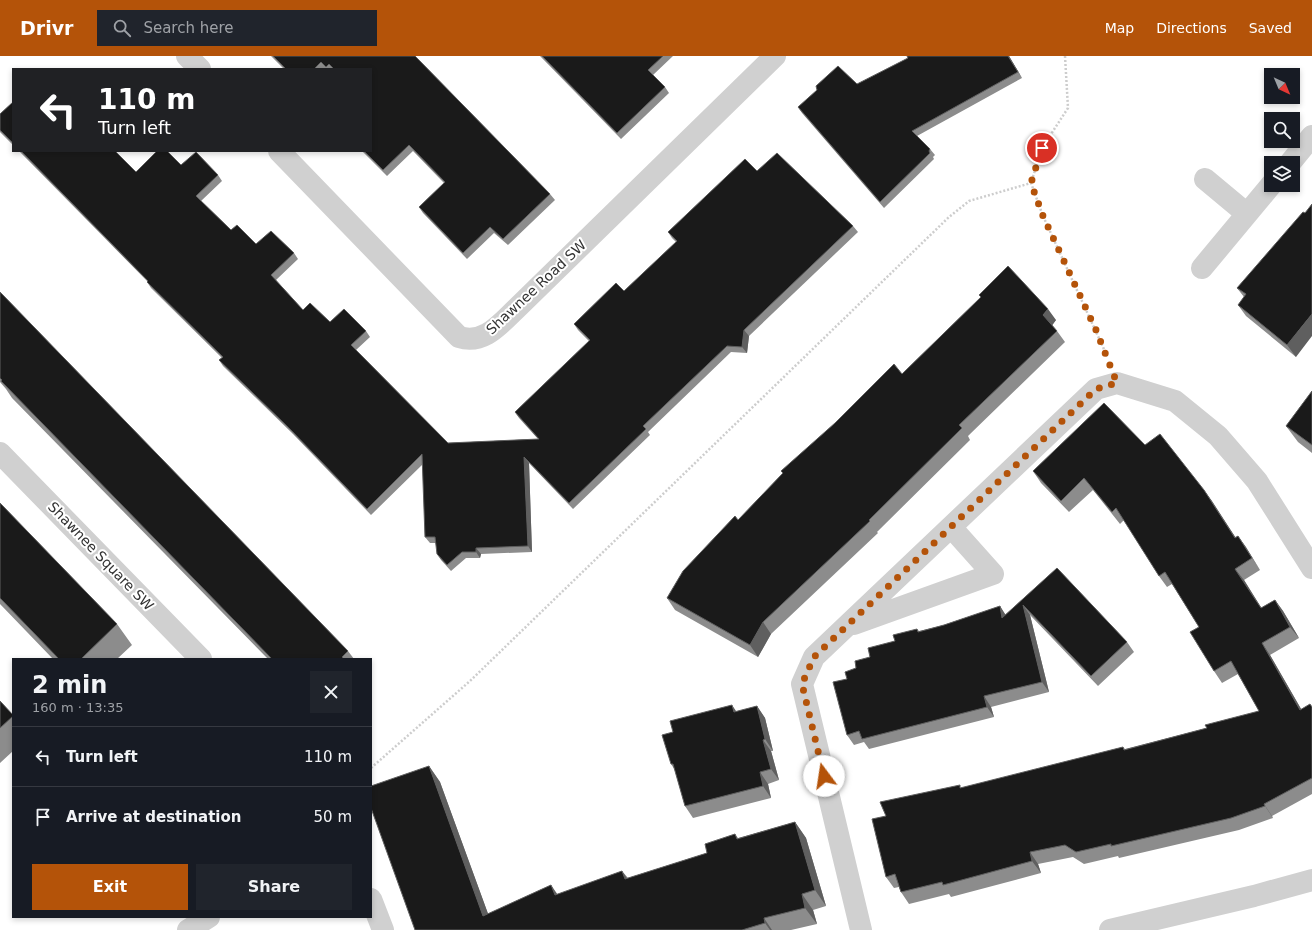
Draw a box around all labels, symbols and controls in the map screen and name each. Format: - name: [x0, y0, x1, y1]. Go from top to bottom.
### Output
- search box: [97, 10, 377, 46]
- text: Drivr: [20, 17, 73, 39]
- icon: search: [111, 17, 133, 39]
- text: Search here: [143, 19, 234, 37]
- text: Map: [1105, 20, 1134, 36]
- text: Directions: [1156, 20, 1227, 36]
- text: Saved: [1249, 20, 1292, 36]
- north arrow: [1264, 68, 1300, 104]
- map controls: [1264, 68, 1300, 192]
- text: 110 m: [98, 83, 195, 116]
- icon: left: [32, 84, 84, 136]
- button: search: [1264, 112, 1300, 148]
- text: Turn left: [98, 117, 171, 138]
- pin: [1025, 131, 1059, 165]
- icon: arrive: [1031, 137, 1053, 159]
- button: layers: [1264, 156, 1300, 192]
- street label: Shawnee Road SW: [483, 236, 589, 337]
- street label: Shawnee Square SW: [45, 498, 157, 614]
- text: 2 min: [32, 671, 107, 699]
- button: close: [310, 671, 352, 713]
- text: 160 m · 13:35: [32, 700, 123, 715]
- icon: left: [32, 746, 54, 768]
- text: Turn left: [66, 748, 138, 766]
- text: 110 m: [304, 748, 352, 766]
- position arrow: [803, 755, 845, 797]
- icon: arrive: [32, 806, 54, 828]
- text: Arrive at destination: [66, 808, 241, 826]
- text: 50 m: [314, 808, 352, 826]
- button: Exit: [32, 864, 188, 910]
- button: Share: [196, 864, 352, 910]

